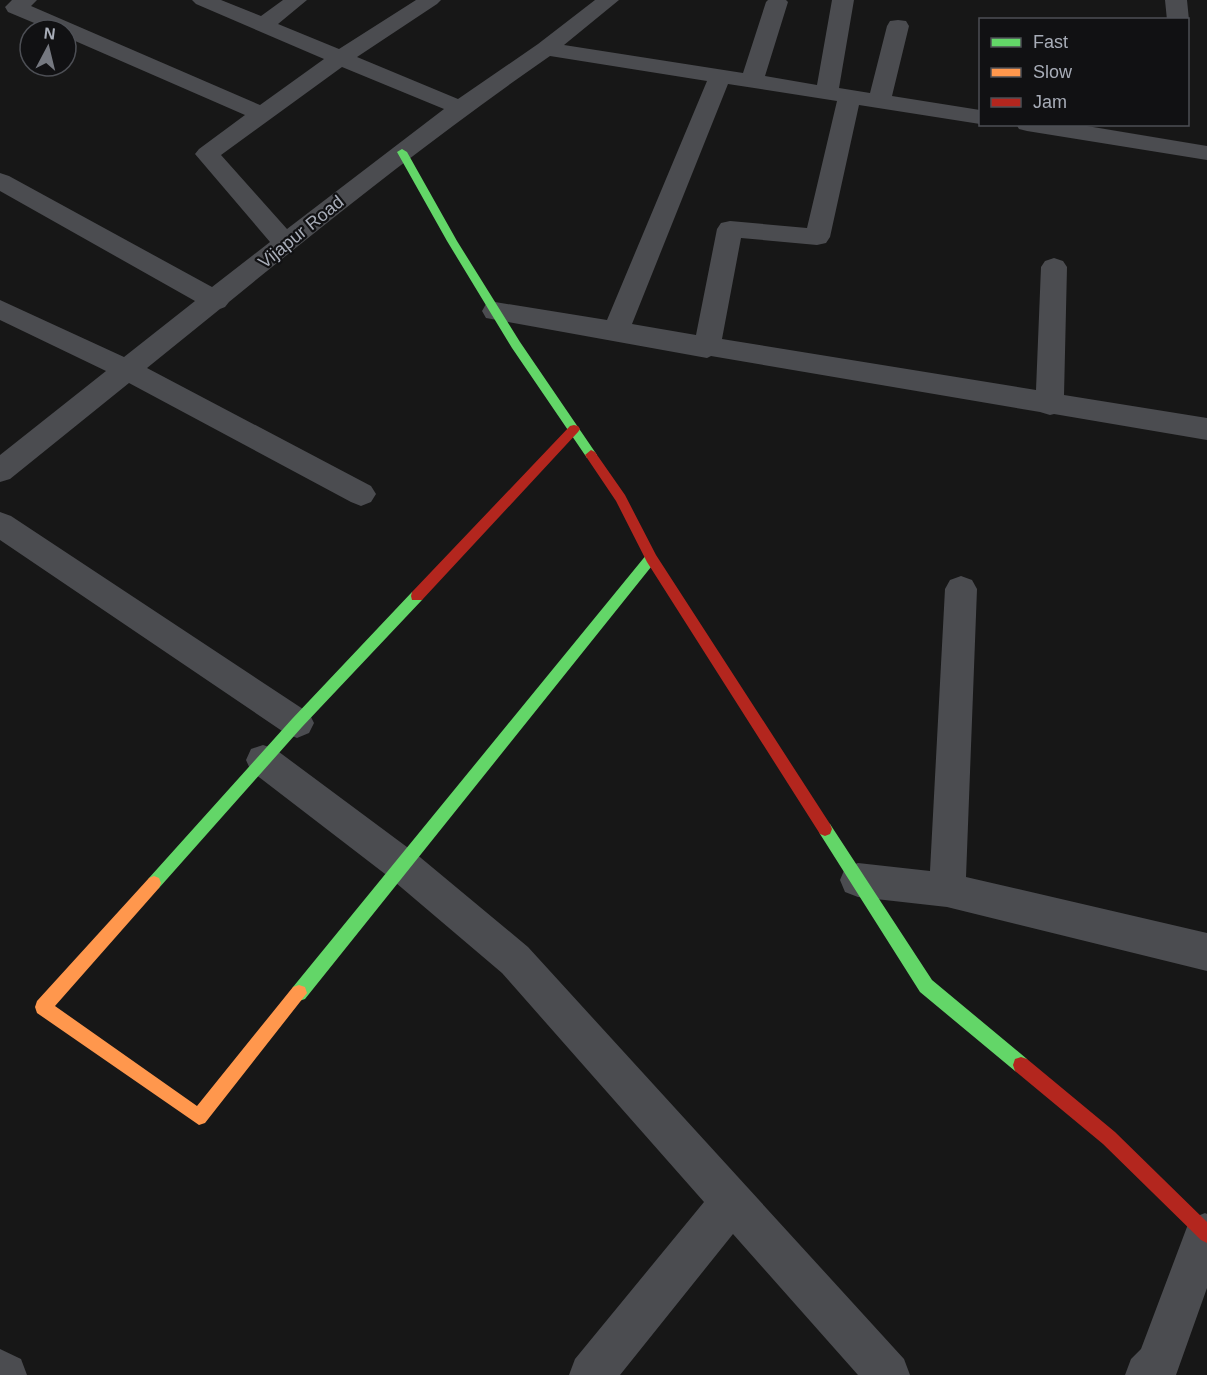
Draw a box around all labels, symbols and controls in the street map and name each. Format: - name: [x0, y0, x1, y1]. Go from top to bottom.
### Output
- north arrow: [18, 18, 78, 78]
- legend: [979, 18, 1189, 126]
- text: N: [43, 24, 57, 43]
- text: Fast: [1033, 32, 1068, 52]
- text: Slow: [1033, 62, 1073, 82]
- text: Jam: [1033, 92, 1067, 112]
- street label: Vijapur Road: [254, 192, 348, 272]

